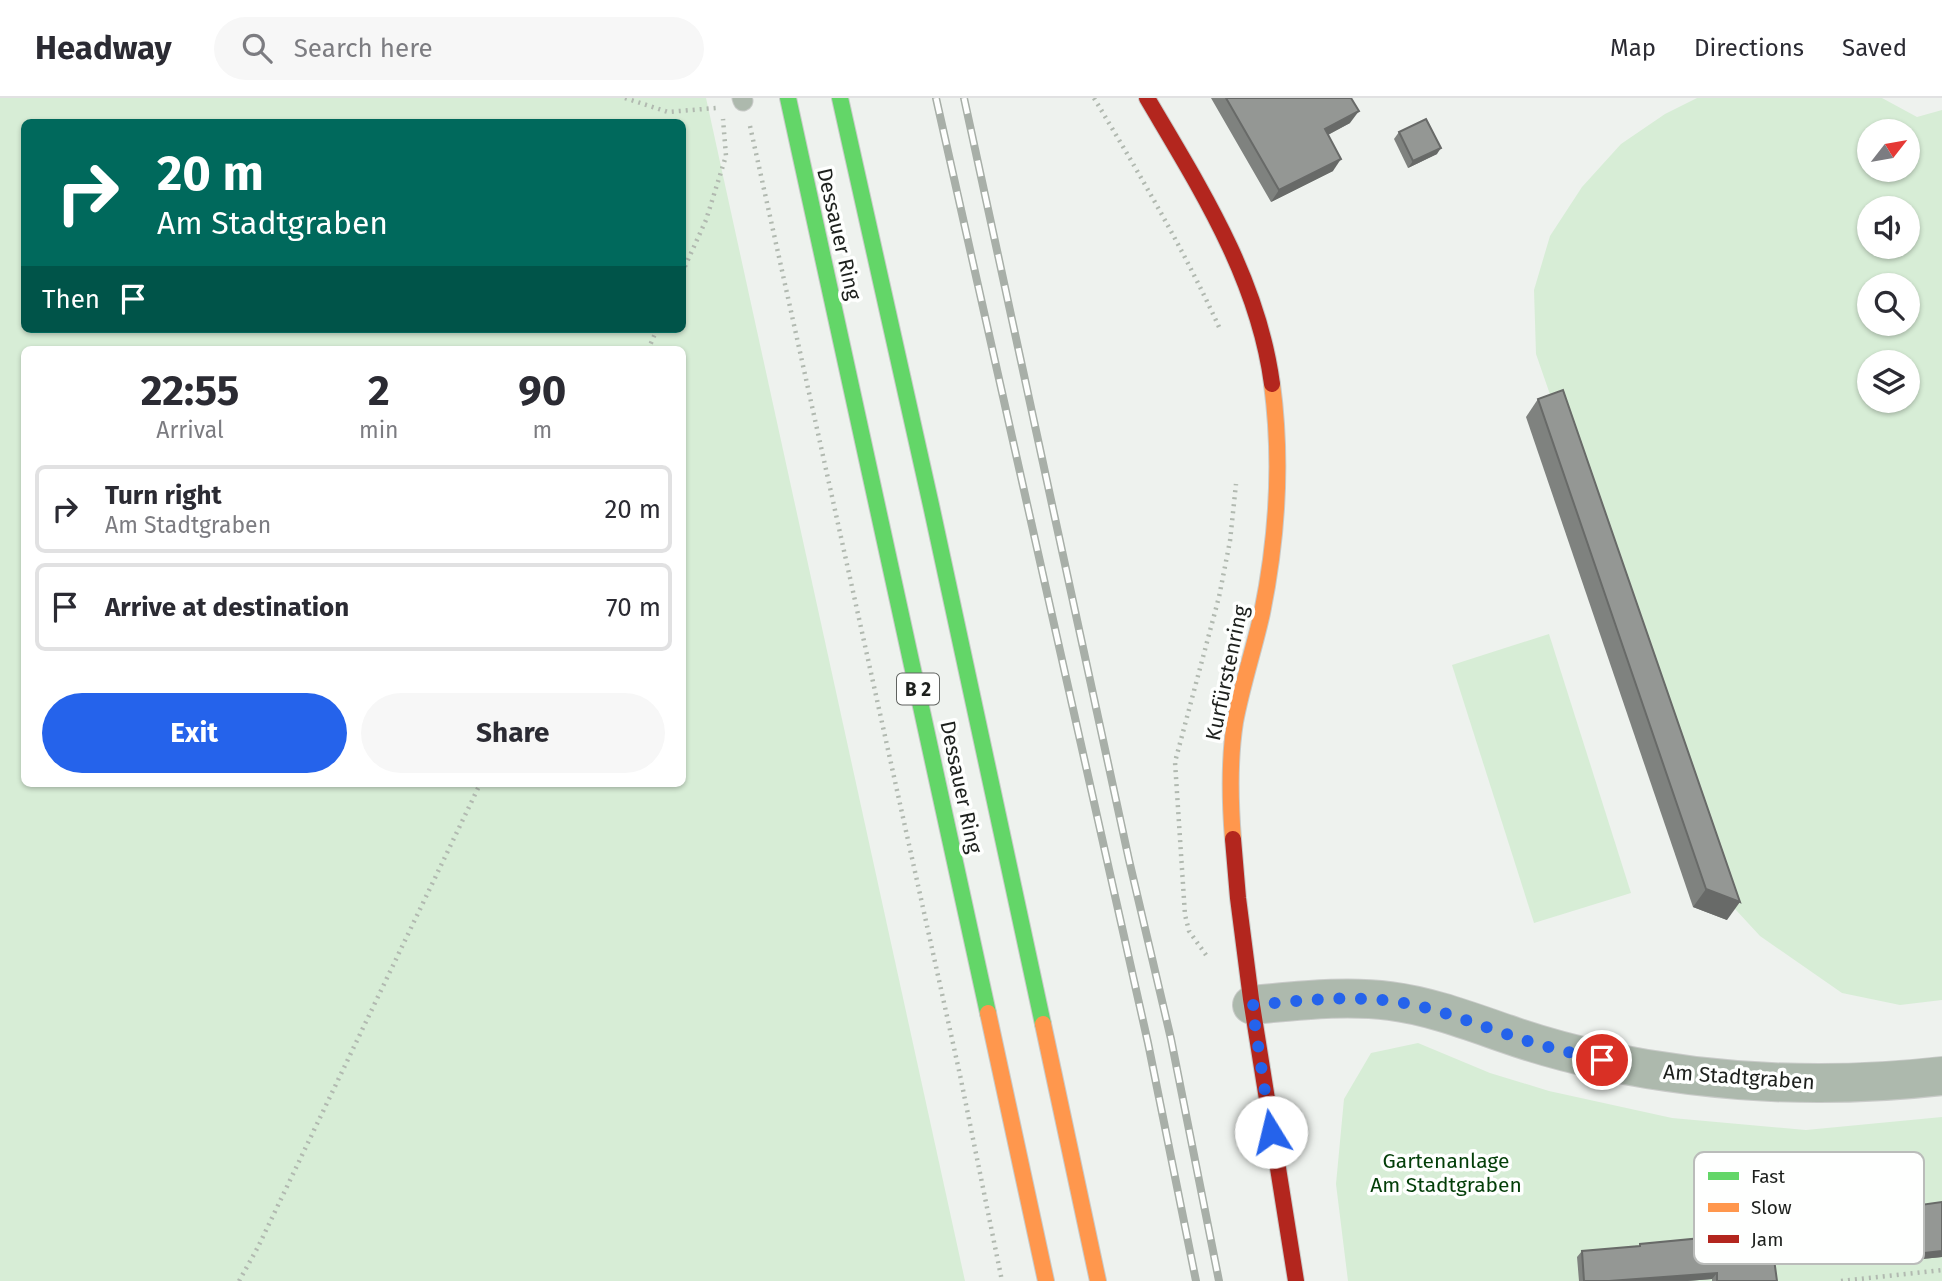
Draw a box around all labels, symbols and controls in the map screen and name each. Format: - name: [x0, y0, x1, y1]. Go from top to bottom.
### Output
- search box: [214, 17, 704, 80]
- text: Headway: [35, 28, 172, 68]
- icon: search: [238, 29, 276, 67]
- text: Search here: [294, 33, 433, 64]
- text: Map: [1610, 34, 1656, 62]
- text: Directions: [1694, 34, 1804, 62]
- text: Saved: [1842, 34, 1907, 62]
- north arrow: [1857, 119, 1920, 182]
- map controls: [1857, 119, 1920, 413]
- text: 20 m: [157, 144, 264, 203]
- icon: right: [42, 147, 133, 238]
- street label: Dessauer Ring: [811, 165, 867, 303]
- button: sound: [1857, 196, 1920, 259]
- text: Am Stadtgraben: [157, 204, 388, 242]
- button: search: [1857, 273, 1920, 336]
- icon: arrive: [114, 280, 152, 318]
- text: Then: [42, 284, 100, 315]
- button: layers: [1857, 350, 1920, 413]
- text: 22:55: [141, 366, 239, 416]
- text: 2: [368, 366, 390, 416]
- text: 90: [518, 366, 566, 416]
- text: Arrival: [156, 416, 224, 444]
- text: min: [359, 416, 399, 444]
- text: m: [532, 416, 552, 444]
- text: Turn right: [105, 480, 222, 511]
- icon: right: [46, 490, 84, 528]
- text: 20 m: [604, 494, 661, 525]
- text: Am Stadtgraben: [105, 511, 271, 539]
- icon: arrive: [46, 588, 84, 626]
- text: Arrive at destination: [105, 592, 349, 623]
- text: 70 m: [606, 592, 661, 623]
- street label: Kurfürstenring: [1200, 603, 1254, 743]
- road number: B 2: [897, 674, 939, 704]
- button: Exit: [42, 693, 347, 773]
- button: Share: [361, 693, 665, 773]
- street label: Dessauer Ring: [934, 718, 988, 856]
- pin: [1572, 1030, 1632, 1090]
- icon: arrive: [1583, 1041, 1621, 1079]
- street label: Am Stadtgraben: [1662, 1059, 1816, 1095]
- position arrow: [1234, 1095, 1308, 1169]
- park label: Gartenanlage Am Stadtgraben: [1370, 1148, 1522, 1198]
- legend: [1694, 1152, 1924, 1264]
- text: Fast: [1751, 1165, 1785, 1188]
- text: Slow: [1751, 1196, 1792, 1219]
- text: Jam: [1751, 1228, 1783, 1251]

